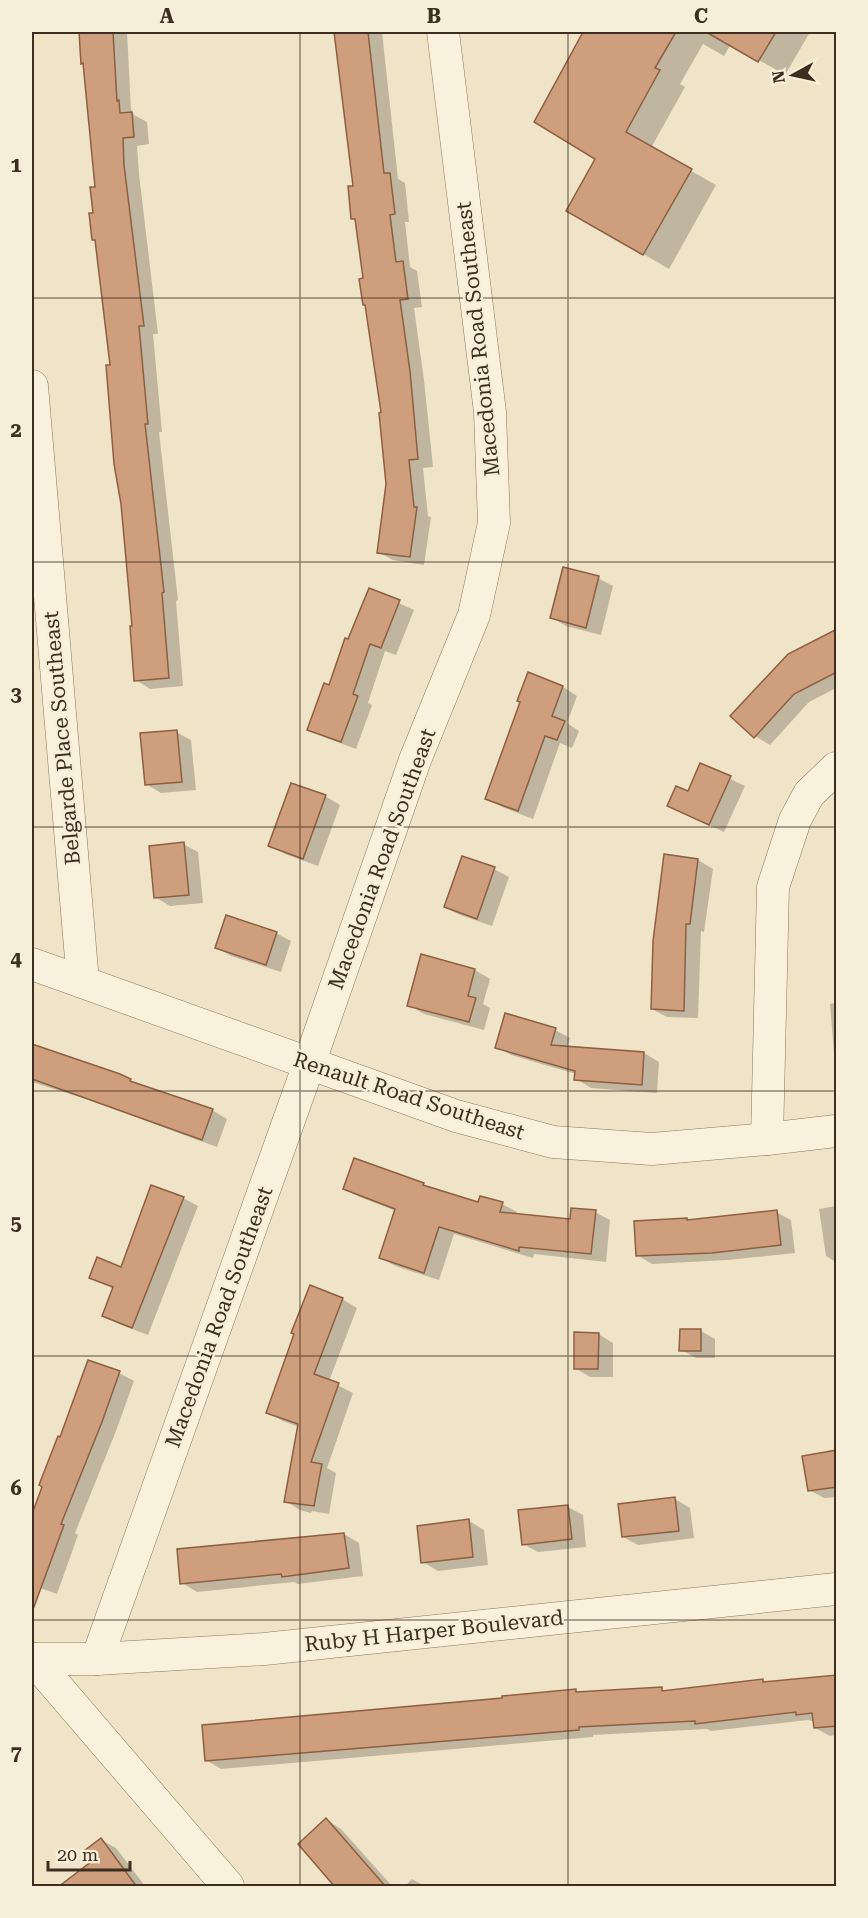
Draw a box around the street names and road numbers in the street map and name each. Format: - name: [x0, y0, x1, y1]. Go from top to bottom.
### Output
- street label: Macedonia Road Southeast: [452, 200, 504, 477]
- street label: Belgarde Place Southeast: [39, 610, 85, 866]
- street label: Macedonia Road Southeast: [324, 725, 441, 993]
- street label: Renault Road Southeast: [290, 1047, 528, 1145]
- street label: Macedonia Road Southeast: [161, 1183, 278, 1451]
- street label: Ruby H Harper Boulevard: [303, 1605, 565, 1657]

